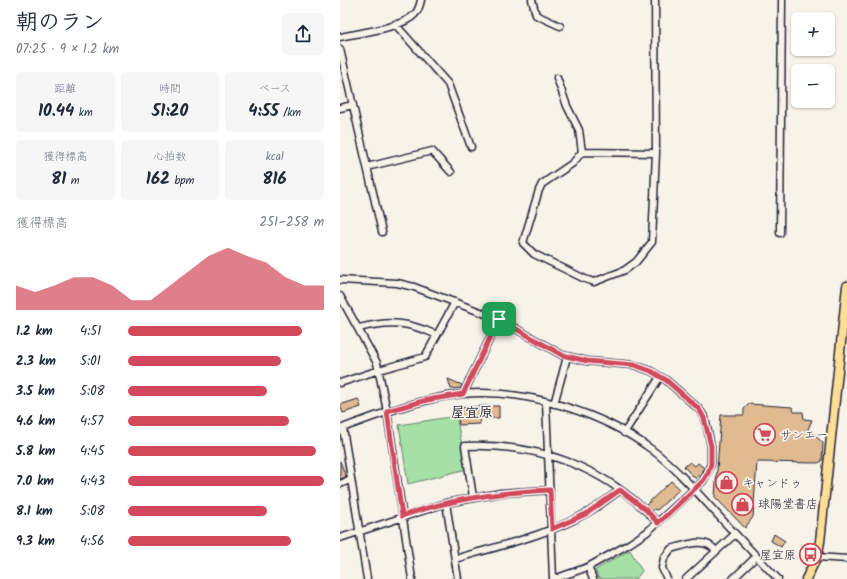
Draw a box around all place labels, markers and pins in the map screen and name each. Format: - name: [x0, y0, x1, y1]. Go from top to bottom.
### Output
- pin: [482, 302, 516, 336]
- supermarket icon: サンエー: [751, 422, 777, 448]
- place label: サンエー: [780, 426, 828, 445]
- shop icon: キャンドゥ: [713, 470, 739, 496]
- place label: キャンドゥ: [742, 474, 802, 493]
- shop icon: 球陽堂書店: [730, 491, 756, 517]
- place label: 球陽堂書店: [758, 495, 818, 514]
- bus stop icon: 屋宜原: [798, 542, 824, 568]
- place label: 屋宜原: [760, 546, 796, 565]

